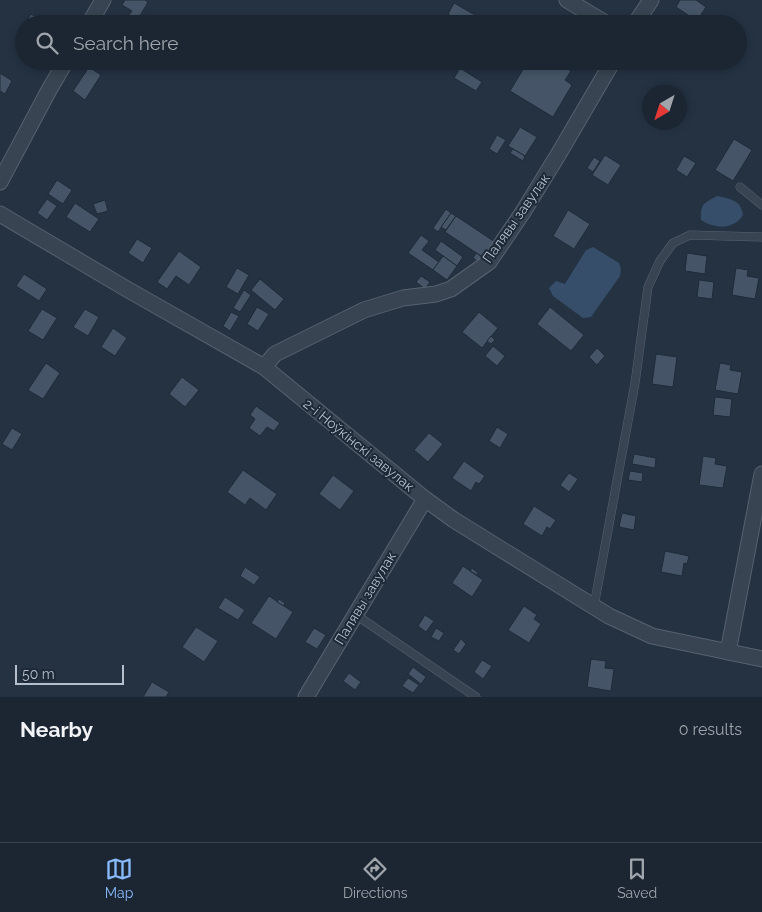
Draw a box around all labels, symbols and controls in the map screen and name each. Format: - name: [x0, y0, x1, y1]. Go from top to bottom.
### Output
- search box: [15, 15, 747, 70]
- icon: search: [33, 29, 61, 57]
- text: Search here: [73, 32, 179, 54]
- north arrow: [642, 85, 687, 130]
- street label: Палявы завулак: [479, 170, 553, 266]
- street label: 2-і Ноўкінскі завулак: [300, 395, 418, 495]
- street label: Палявы завулак: [331, 549, 399, 647]
- scale bar: [15, 662, 124, 685]
- text: 50 m: [22, 666, 55, 682]
- text: Nearby: [20, 717, 93, 742]
- text: 0 results: [679, 720, 742, 739]
- tab: Map: [105, 855, 133, 901]
- tab: Directions: [343, 855, 408, 901]
- tab: Saved: [617, 855, 657, 901]

